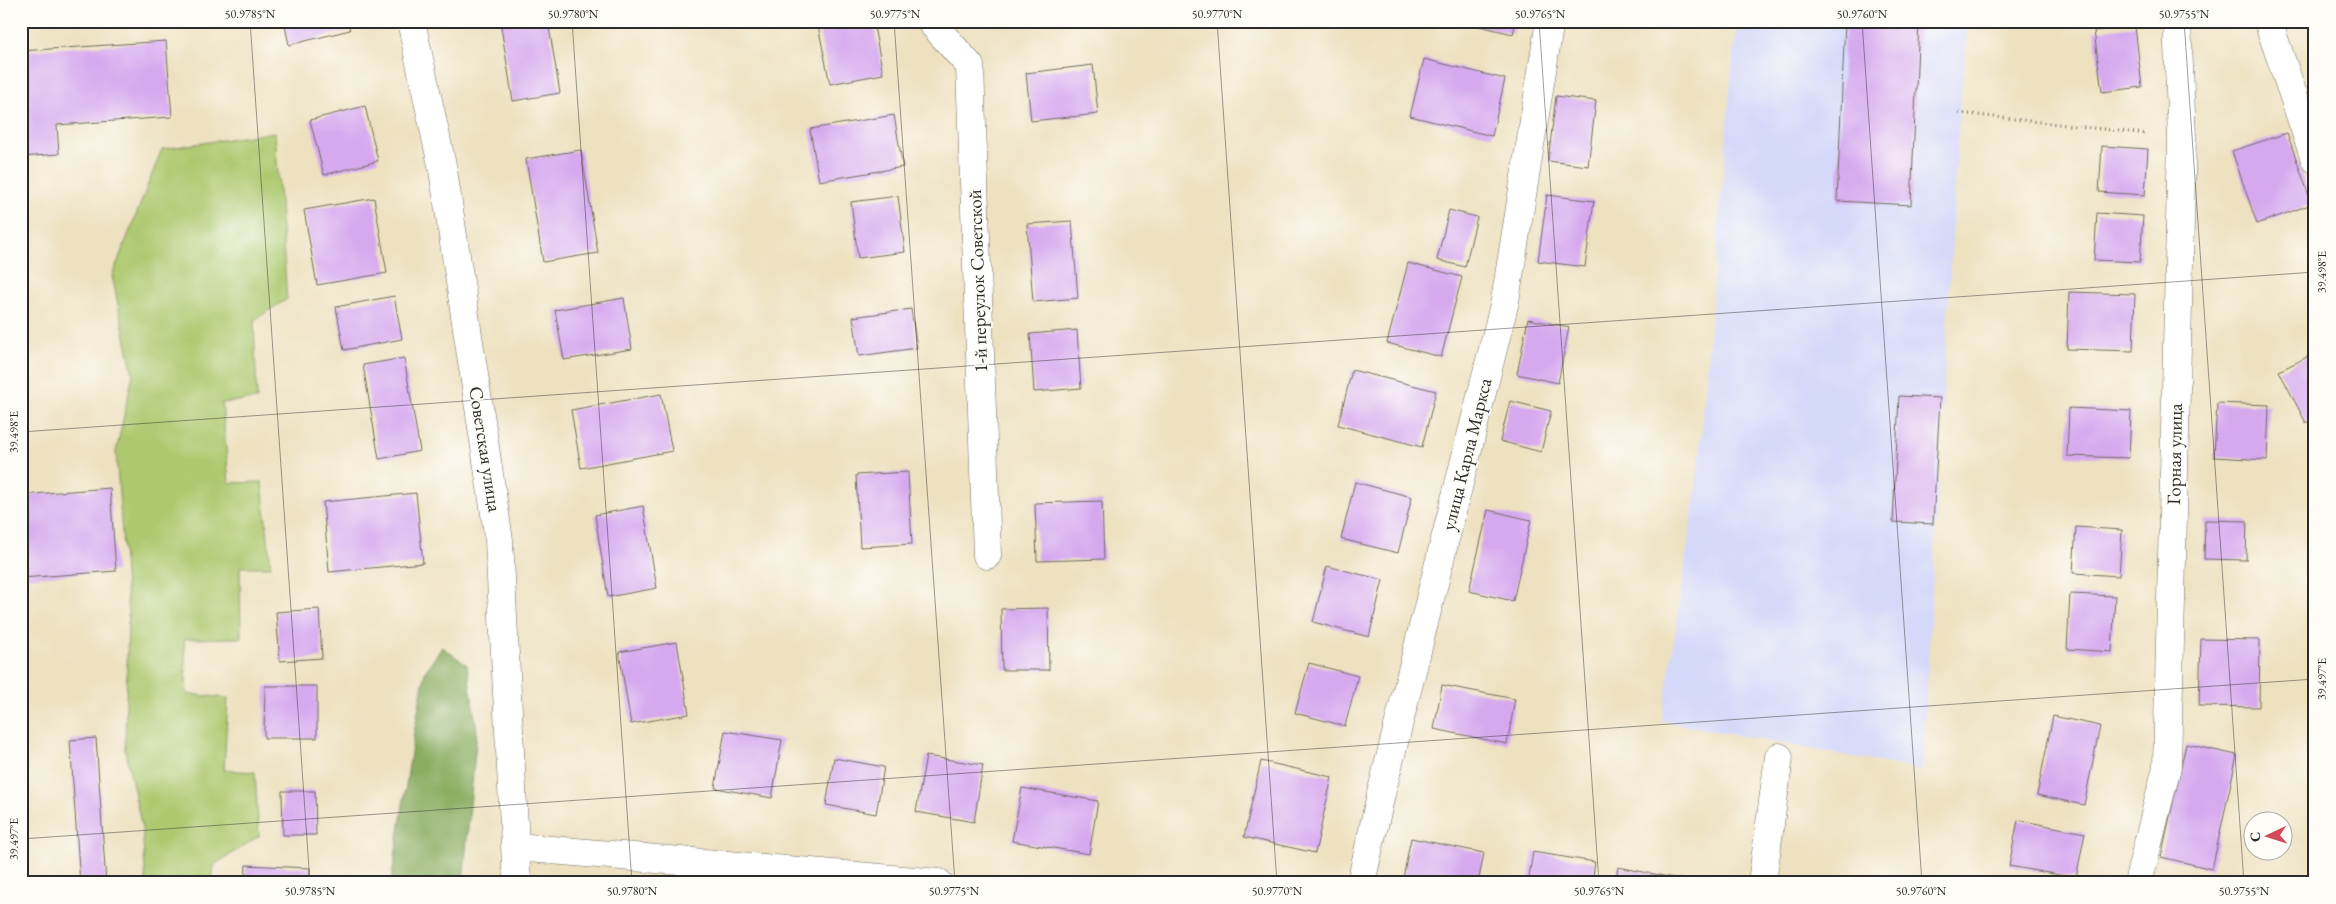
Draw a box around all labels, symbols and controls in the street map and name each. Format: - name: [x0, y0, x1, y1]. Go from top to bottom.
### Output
- text: 50.9785°N: [225, 6, 276, 22]
- text: 50.9780°N: [548, 6, 599, 22]
- text: 50.9775°N: [870, 6, 921, 22]
- text: 50.9770°N: [1192, 6, 1243, 22]
- text: 50.9765°N: [1515, 6, 1566, 22]
- text: 50.9760°N: [1837, 6, 1888, 22]
- text: 50.9755°N: [2159, 6, 2210, 22]
- street label: 1-й переулок Советской: [962, 189, 993, 373]
- text: 39.498°E: [2314, 251, 2330, 293]
- street label: улица Карла Маркса: [1435, 375, 1498, 533]
- street label: Советская улица: [463, 385, 508, 514]
- street label: Горная улица: [2161, 403, 2188, 505]
- text: 39.498°E: [6, 411, 22, 453]
- text: 39.497°E: [2314, 658, 2330, 700]
- north arrow: [2244, 812, 2294, 862]
- text: 39.497°E: [6, 818, 22, 860]
- text: С: [2246, 831, 2264, 842]
- text: 50.9785°N: [285, 883, 336, 899]
- text: 50.9780°N: [607, 883, 658, 899]
- text: 50.9775°N: [929, 883, 980, 899]
- text: 50.9770°N: [1252, 883, 1303, 899]
- text: 50.9765°N: [1574, 883, 1625, 899]
- text: 50.9760°N: [1896, 883, 1947, 899]
- text: 50.9755°N: [2219, 883, 2270, 899]

